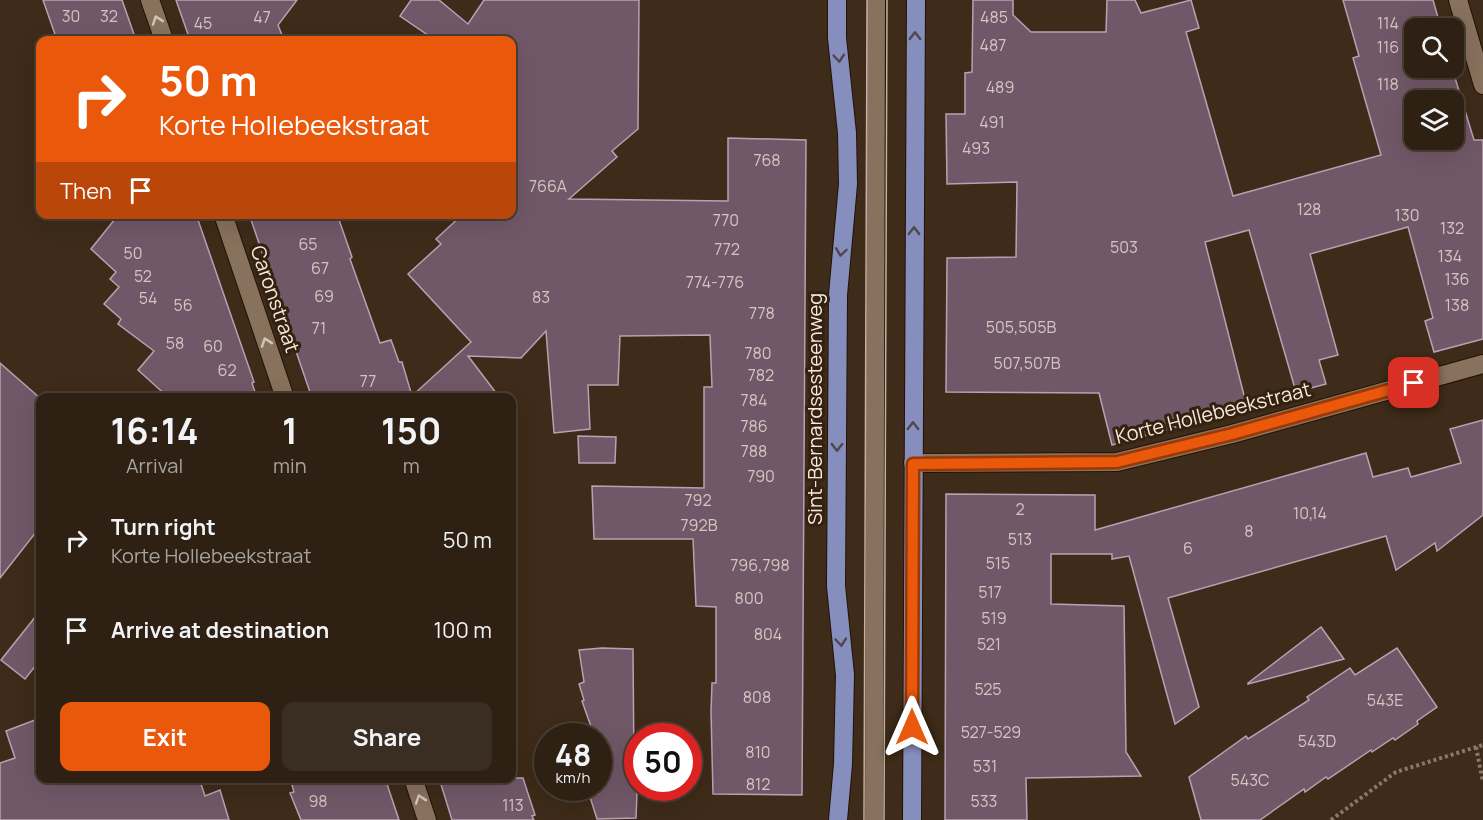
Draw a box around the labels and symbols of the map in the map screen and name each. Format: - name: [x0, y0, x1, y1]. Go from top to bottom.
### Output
- house number: 30: [62, 5, 80, 27]
- house number: 32: [100, 5, 118, 27]
- house number: 47: [253, 6, 271, 28]
- house number: 485: [980, 6, 1008, 28]
- house number: 45: [194, 12, 212, 34]
- house number: 114: [1377, 12, 1399, 34]
- one-way arrow: [152, 15, 165, 26]
- one-way arrow: [909, 31, 922, 40]
- house number: 487: [980, 34, 1006, 56]
- house number: 116: [1377, 36, 1399, 58]
- one-way arrow: [832, 54, 845, 63]
- house number: 118: [1377, 73, 1399, 95]
- house number: 489: [986, 76, 1014, 98]
- house number: 491: [979, 111, 1005, 133]
- house number: 493: [962, 137, 990, 159]
- house number: 768: [753, 149, 781, 171]
- house number: 766A: [529, 175, 567, 197]
- house number: 128: [1297, 198, 1321, 220]
- house number: 130: [1395, 204, 1419, 226]
- house number: 770: [713, 209, 739, 231]
- house number: 132: [1440, 217, 1464, 239]
- one-way arrow: [908, 226, 920, 235]
- house number: 65: [298, 233, 318, 255]
- house number: 503: [1110, 236, 1138, 258]
- house number: 772: [714, 238, 740, 260]
- house number: 50: [124, 242, 143, 264]
- street label: Caronstraat: [245, 242, 306, 356]
- house number: 134: [1438, 245, 1462, 267]
- one-way arrow: [835, 248, 847, 257]
- house number: 67: [311, 257, 329, 279]
- house number: 52: [134, 265, 152, 287]
- house number: 136: [1444, 268, 1470, 290]
- house number: 774-776: [686, 271, 744, 293]
- house number: 69: [314, 285, 334, 307]
- house number: 83: [532, 286, 550, 308]
- house number: 54: [139, 287, 157, 309]
- street label: Sint-Bernardsesteenweg: [801, 293, 828, 525]
- house number: 56: [173, 294, 193, 316]
- house number: 138: [1445, 294, 1469, 316]
- house number: 778: [749, 302, 775, 324]
- house number: 505,505B: [986, 316, 1056, 338]
- house number: 71: [312, 317, 326, 339]
- house number: 58: [166, 332, 184, 354]
- house number: 60: [203, 335, 223, 357]
- one-way arrow: [261, 337, 274, 348]
- house number: 780: [744, 342, 772, 364]
- house number: 507,507B: [993, 352, 1061, 374]
- pin: [1388, 357, 1439, 408]
- house number: 62: [217, 359, 237, 381]
- house number: 782: [748, 364, 774, 386]
- house number: 77: [360, 370, 376, 392]
- street label: Korte Hollebeekstraat: [1112, 375, 1313, 450]
- house number: 784: [741, 389, 767, 411]
- house number: 786: [740, 415, 768, 437]
- one-way arrow: [907, 421, 919, 430]
- house number: 788: [741, 440, 767, 462]
- one-way arrow: [831, 443, 843, 452]
- house number: 790: [747, 465, 775, 487]
- house number: 792: [684, 489, 712, 511]
- house number: 2: [1015, 498, 1025, 520]
- house number: 10,14: [1293, 502, 1327, 524]
- house number: 792B: [681, 514, 718, 536]
- house number: 8: [1244, 520, 1254, 542]
- house number: 513: [1008, 528, 1032, 550]
- house number: 6: [1183, 537, 1193, 559]
- house number: 515: [986, 552, 1010, 574]
- house number: 796,798: [730, 554, 790, 576]
- house number: 517: [978, 581, 1002, 603]
- house number: 800: [735, 587, 763, 609]
- house number: 519: [981, 607, 1007, 629]
- house number: 804: [754, 623, 782, 645]
- house number: 521: [977, 633, 1001, 655]
- one-way arrow: [834, 637, 847, 646]
- house number: 525: [974, 678, 1002, 700]
- house number: 808: [743, 686, 771, 708]
- house number: 543E: [1367, 689, 1403, 711]
- position arrow: [880, 695, 944, 759]
- house number: 527-529: [961, 721, 1021, 743]
- speed limit sign: 50: [624, 723, 702, 801]
- house number: 543D: [1298, 730, 1336, 752]
- house number: 810: [745, 741, 771, 763]
- house number: 531: [973, 755, 997, 777]
- house number: 543C: [1231, 769, 1269, 791]
- house number: 812: [746, 773, 770, 795]
- house number: 98: [308, 790, 328, 812]
- house number: 533: [971, 790, 997, 812]
- one-way arrow: [415, 794, 427, 805]
- house number: 113: [502, 794, 524, 816]

